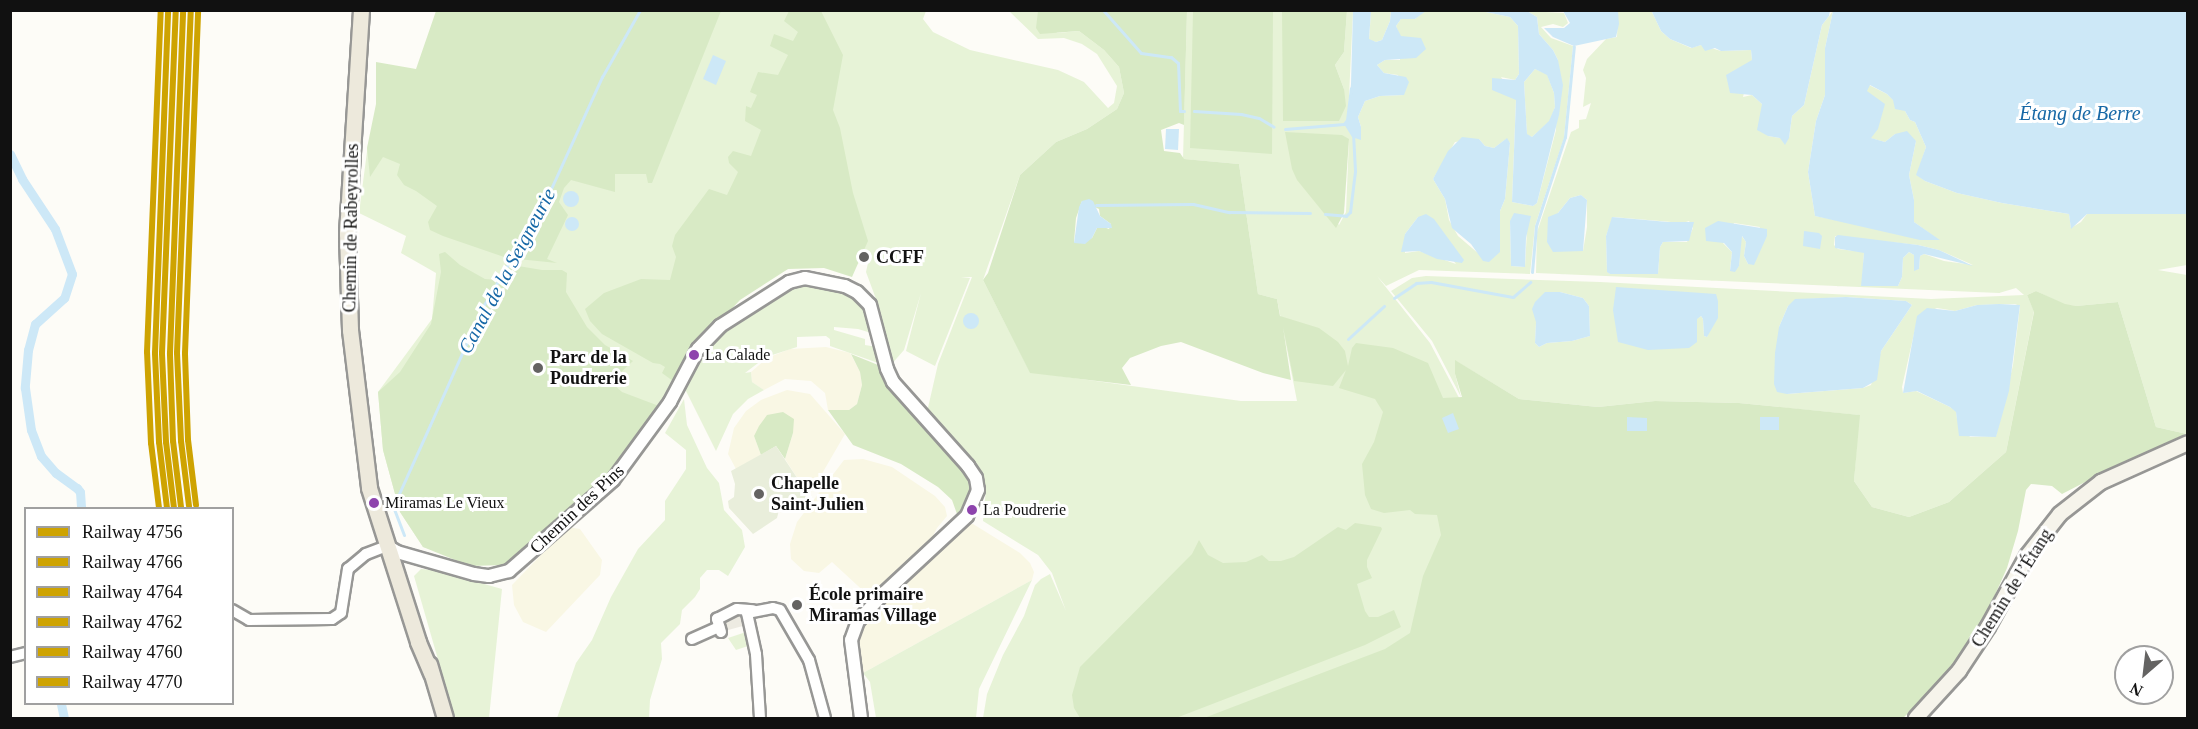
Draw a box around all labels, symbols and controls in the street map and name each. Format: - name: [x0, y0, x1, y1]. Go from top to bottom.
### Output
- water label: Étang de Berre: [2019, 101, 2141, 125]
- street label: Chemin de Rabeyrolles: [339, 143, 363, 313]
- water label: Canal de la Seigneurie: [453, 184, 561, 358]
- place label: CCFF: [876, 246, 924, 268]
- marker: CCFF: [857, 250, 871, 264]
- place label: La Calade: [705, 345, 770, 365]
- place label: Parc de la Poudrerie: [550, 347, 627, 389]
- marker: La Calade: [688, 349, 700, 361]
- marker: Parc de la Poudrerie: [531, 361, 545, 375]
- street label: Chemin des Pins: [525, 460, 629, 558]
- place label: Chapelle Saint-Julien: [771, 473, 864, 516]
- marker: Chapelle Saint-Julien: [752, 487, 766, 501]
- place label: Miramas Le Vieux: [385, 493, 505, 513]
- marker: Miramas Le Vieux: [368, 497, 380, 509]
- place label: La Poudrerie: [983, 500, 1066, 520]
- marker: La Poudrerie: [966, 504, 978, 516]
- legend: [24, 507, 234, 705]
- text: Railway 4756: [82, 522, 183, 542]
- street label: Chemin de l’Étang: [1967, 525, 2057, 651]
- text: Railway 4766: [82, 552, 183, 572]
- text: Railway 4764: [82, 582, 183, 602]
- place label: École primaire Miramas Village: [809, 584, 937, 626]
- marker: École primaire Miramas Village: [790, 598, 804, 612]
- text: Railway 4762: [82, 612, 183, 632]
- text: Railway 4760: [82, 642, 183, 662]
- north arrow: [2114, 645, 2174, 705]
- text: Railway 4770: [82, 672, 183, 692]
- text: N: [2127, 679, 2145, 700]

